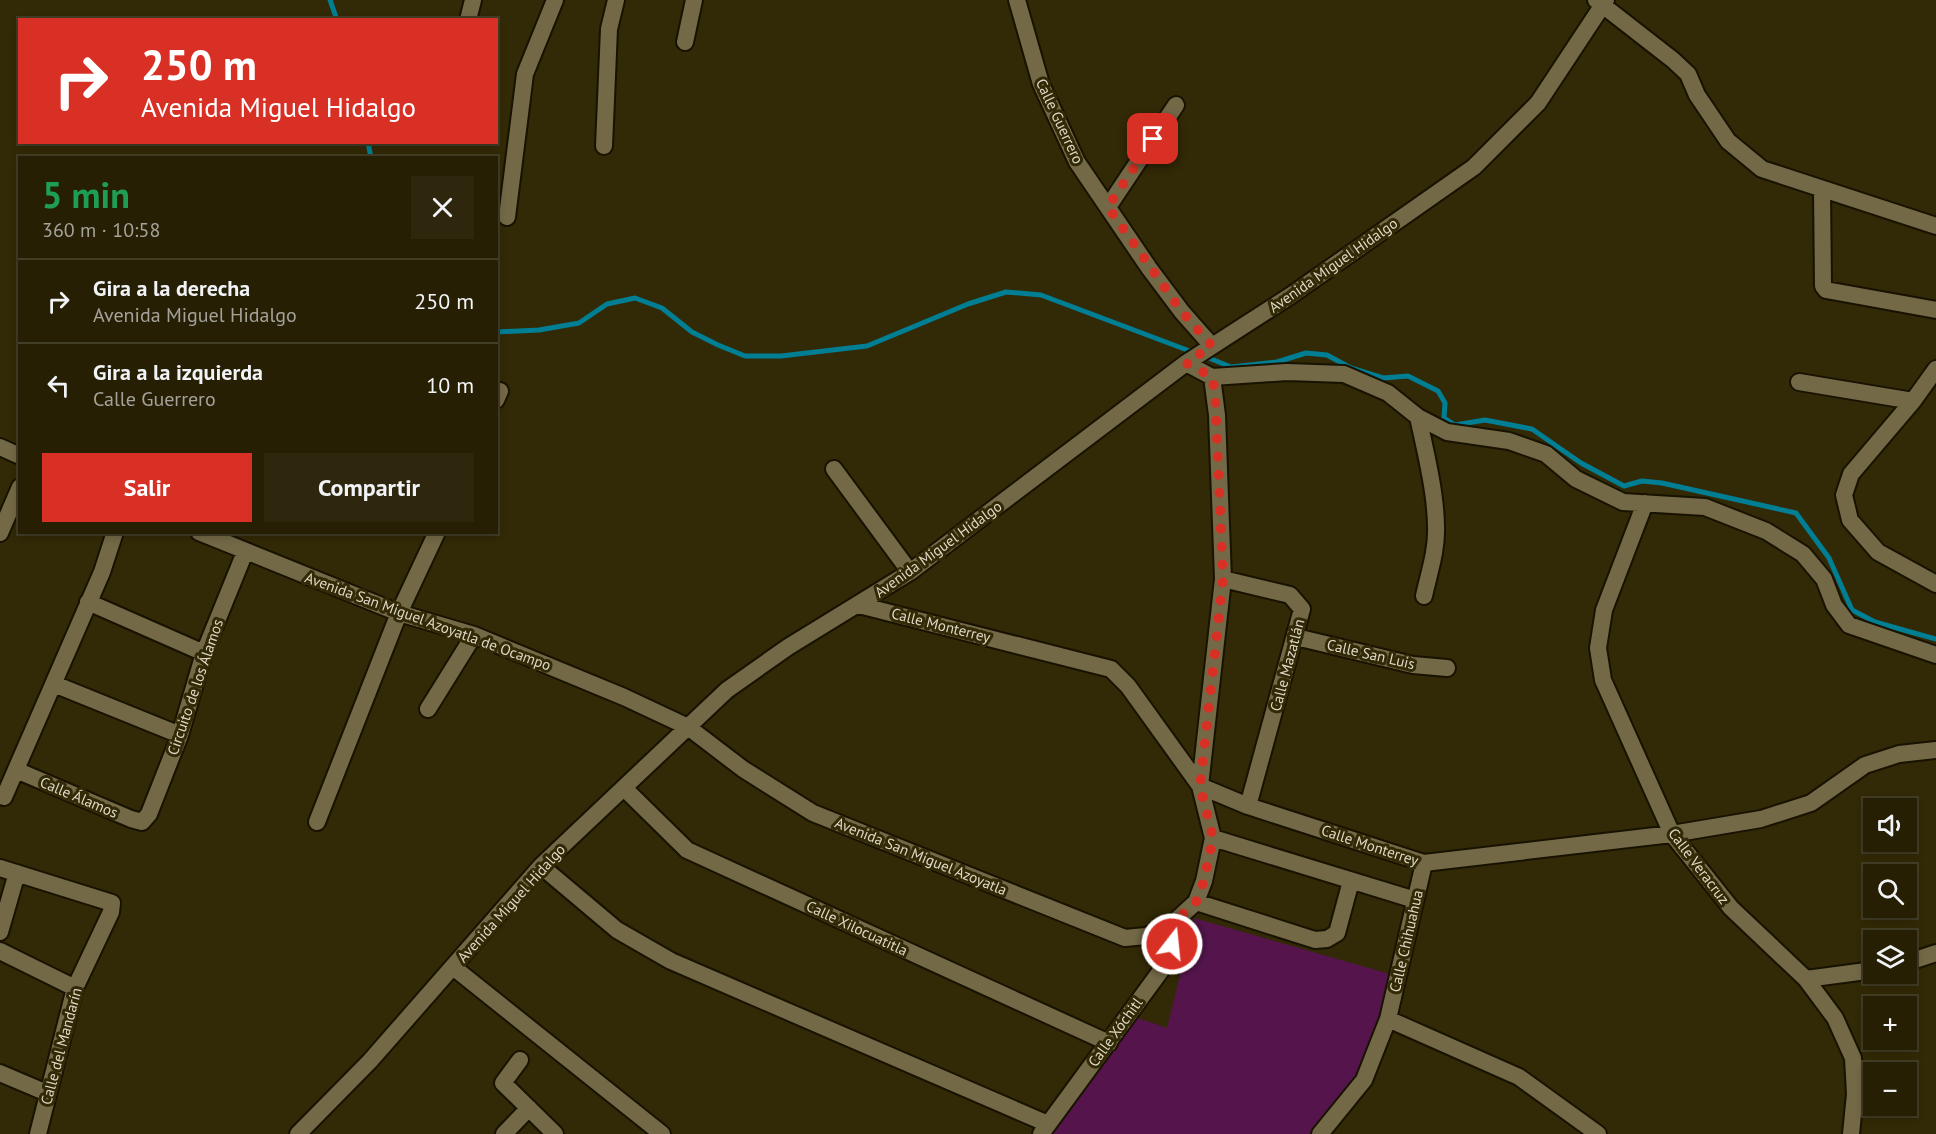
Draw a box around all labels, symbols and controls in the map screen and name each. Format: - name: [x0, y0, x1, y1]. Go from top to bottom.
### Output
- text: 250 m: [141, 37, 257, 92]
- icon: right: [42, 42, 120, 120]
- street label: Calle Guerrero: [1032, 75, 1088, 167]
- text: Avenida Miguel Hidalgo: [141, 90, 416, 124]
- pin: [1127, 113, 1178, 164]
- icon: arrive: [1136, 122, 1169, 155]
- text: 5 min: [42, 171, 130, 218]
- button: close: [411, 176, 474, 239]
- street label: Avenida Miguel Hidalgo: [1265, 213, 1401, 317]
- text: 360 m · 10:58: [42, 217, 160, 243]
- text: Gira a la derecha: [93, 274, 250, 302]
- icon: right: [42, 285, 75, 318]
- text: 250 m: [414, 287, 474, 315]
- text: Avenida Miguel Hidalgo: [93, 302, 297, 328]
- text: Gira a la izquierda: [93, 358, 263, 386]
- icon: left: [42, 369, 75, 402]
- text: 10 m: [426, 371, 474, 399]
- text: Calle Guerrero: [93, 386, 216, 412]
- button: Salir: [42, 453, 252, 522]
- button: Compartir: [264, 453, 474, 522]
- street label: Avenida Miguel Hidalgo: [871, 496, 1005, 602]
- street label: Avenida San Miguel Azoyatla de Ocampo: [302, 568, 554, 674]
- street label: Calle Monterrey: [890, 604, 992, 646]
- street label: Circuito de los Álamos: [163, 616, 227, 758]
- street label: Calle Mazatlán: [1266, 617, 1308, 713]
- street label: Calle San Luis: [1325, 635, 1417, 673]
- street label: Calle Álamos: [37, 772, 121, 822]
- map controls: [1863, 798, 1917, 1116]
- button: sound: [1863, 798, 1917, 852]
- street label: Avenida San Miguel Azoyatla: [832, 813, 1010, 899]
- street label: Calle Monterrey: [1319, 820, 1421, 870]
- street label: Calle Veracruz: [1664, 824, 1734, 908]
- street label: Avenida Miguel Hidalgo: [453, 840, 569, 966]
- button: search: [1863, 864, 1917, 918]
- street label: Calle Chihuahua: [1385, 888, 1427, 994]
- street label: Calle Xilocuatitla: [803, 896, 911, 960]
- position arrow: [1140, 912, 1204, 976]
- button: layers: [1863, 930, 1917, 984]
- street label: Calle del Mandarín: [36, 985, 86, 1107]
- street label: Calle Xóchitl: [1084, 993, 1147, 1070]
- button: +: [1863, 996, 1917, 1050]
- button: −: [1863, 1062, 1917, 1116]

